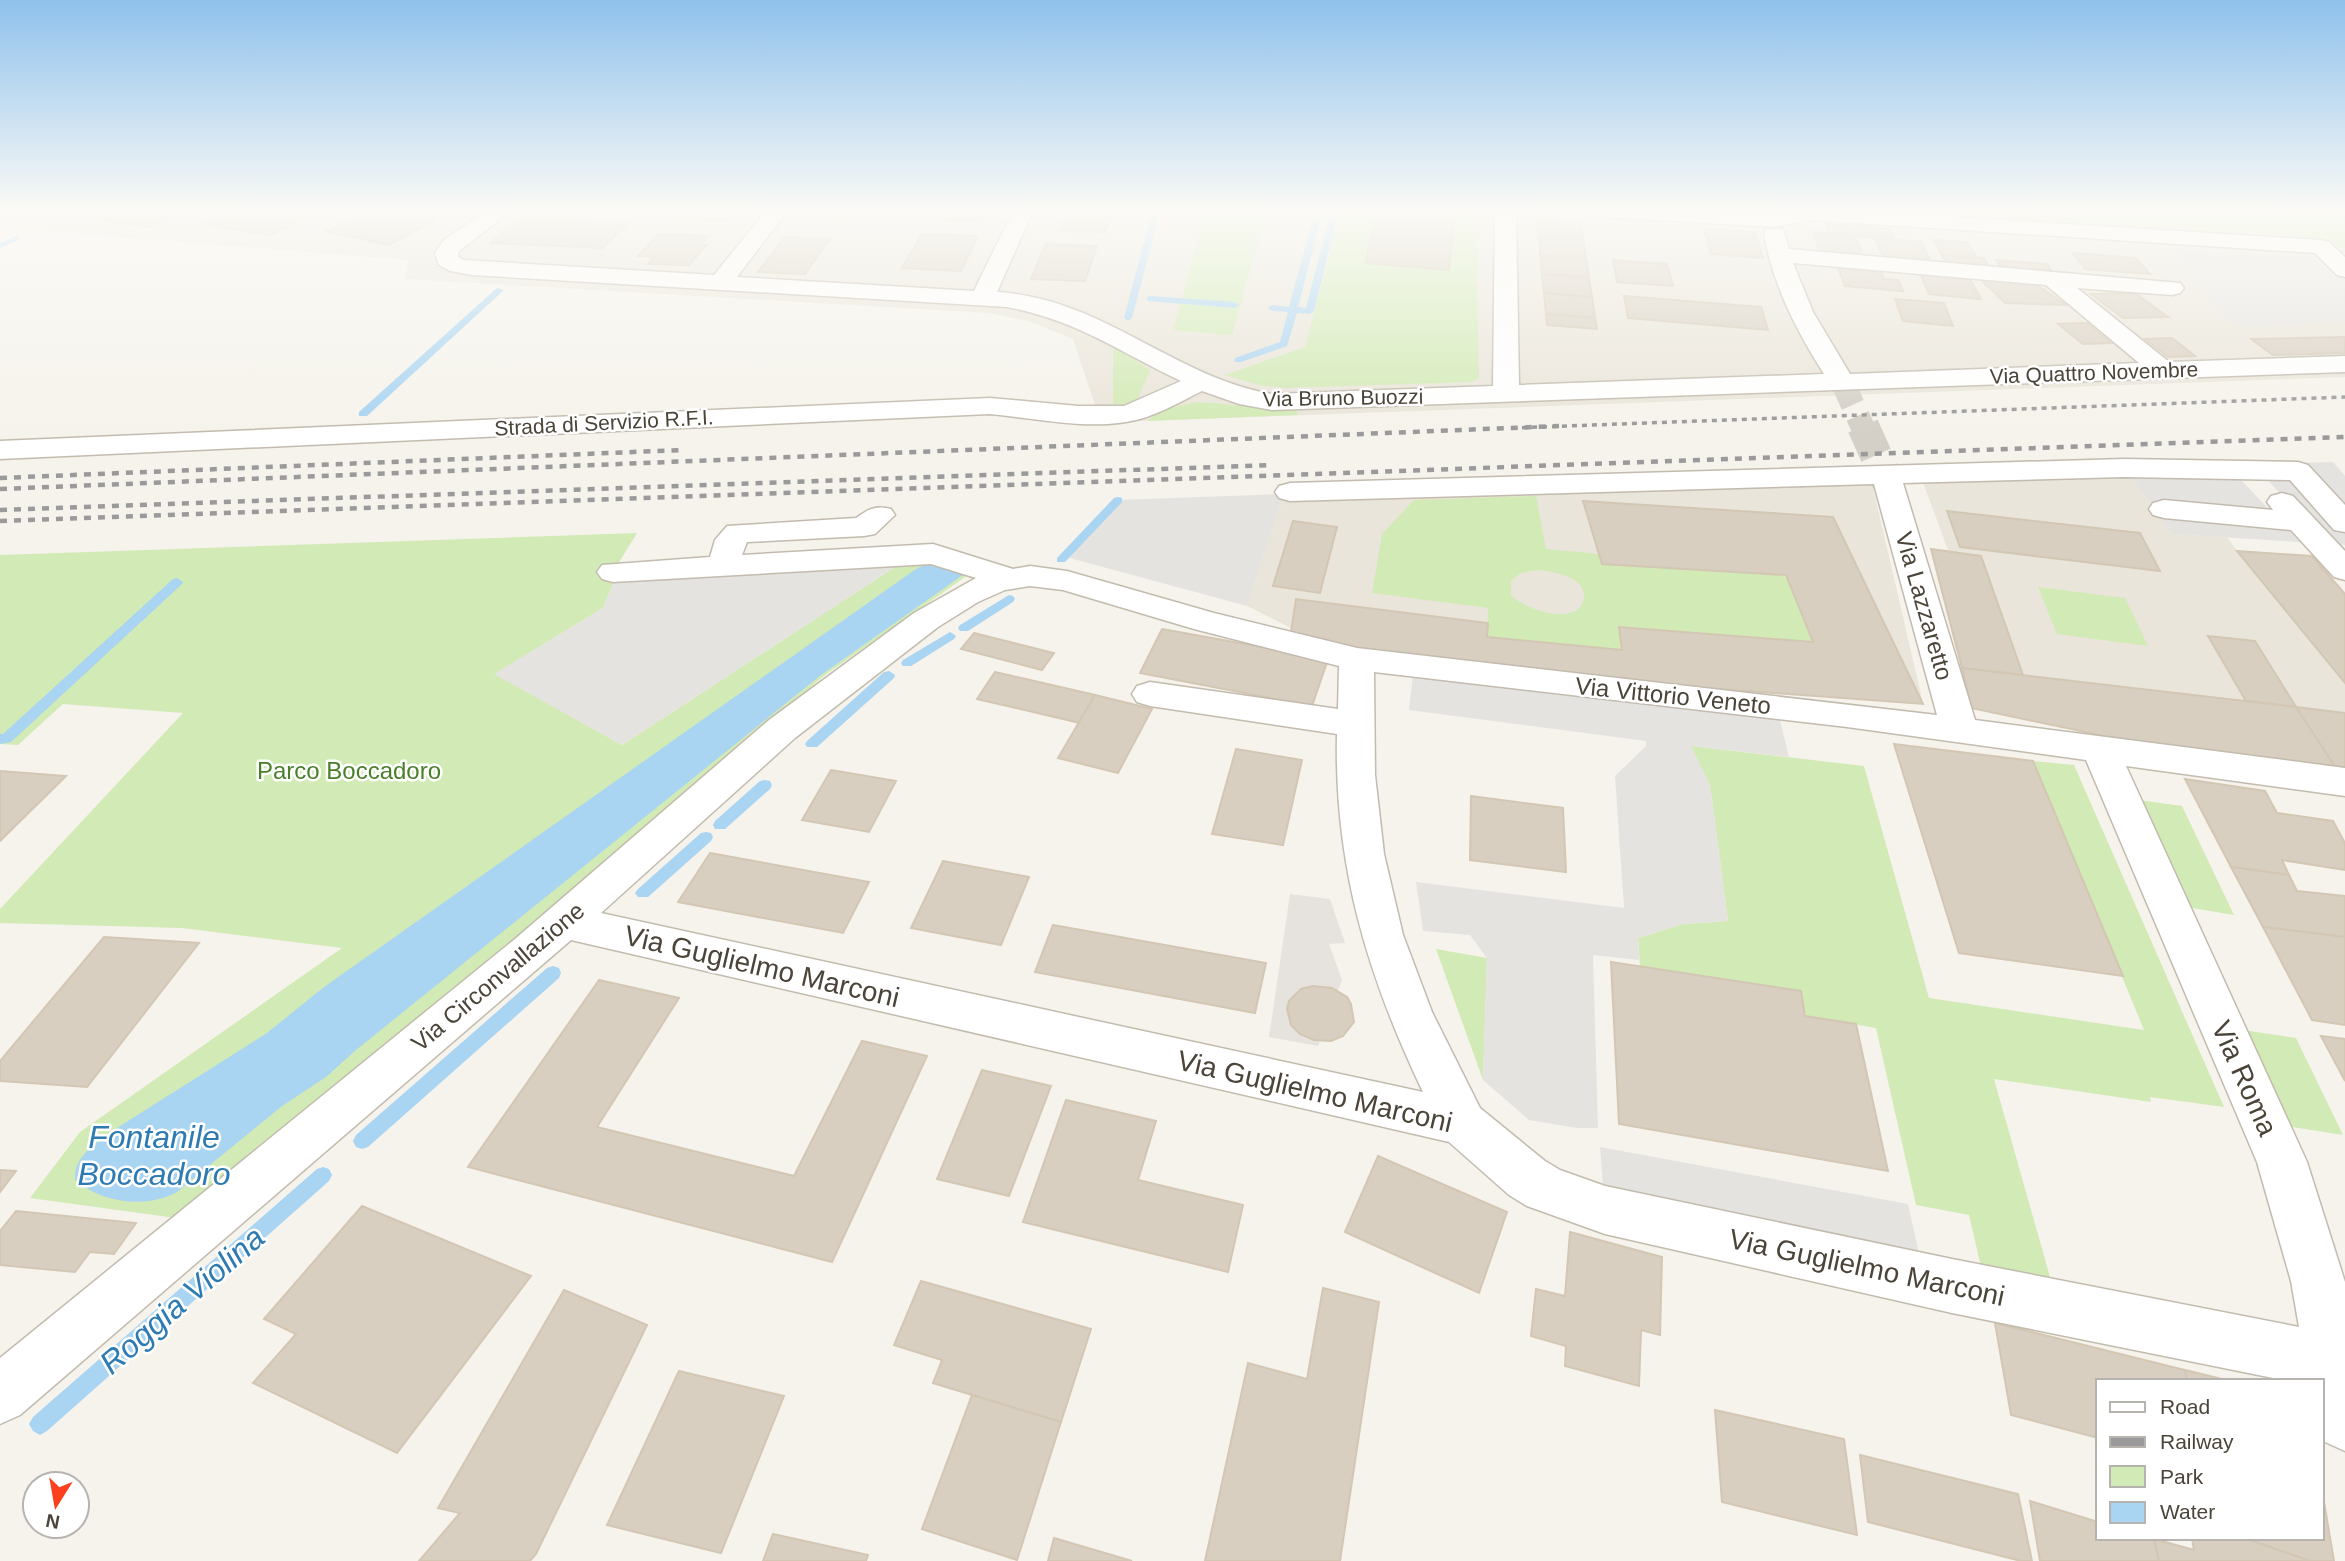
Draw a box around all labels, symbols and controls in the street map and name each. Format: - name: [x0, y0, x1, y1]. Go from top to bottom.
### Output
- street label: Via Quattro Novembre: [1989, 357, 2199, 388]
- street label: Via Bruno Buozzi: [1262, 385, 1424, 410]
- street label: Strada di Servizio R.F.I.: [494, 405, 714, 440]
- street label: Via Lazzaretto: [1890, 529, 1959, 683]
- street label: Via Vittorio Veneto: [1574, 672, 1772, 719]
- park label: Parco Boccadoro: [257, 757, 441, 784]
- street label: Via Circonvallazione: [406, 897, 589, 1057]
- street label: Via Guglielmo Marconi: [621, 920, 902, 1013]
- street label: Via Roma: [2205, 1016, 2284, 1141]
- street label: Via Guglielmo Marconi: [1174, 1045, 1455, 1138]
- water label: Fontanile Boccadoro: [78, 1119, 230, 1192]
- water label: Roggia Violina: [93, 1219, 271, 1381]
- street label: Via Guglielmo Marconi: [1726, 1223, 2008, 1312]
- legend: [2096, 1379, 2324, 1540]
- text: Road: [2160, 1395, 2210, 1418]
- text: Railway: [2160, 1430, 2234, 1453]
- text: Park: [2160, 1465, 2204, 1488]
- north arrow: [21, 1470, 91, 1540]
- text: Water: [2160, 1500, 2215, 1523]
- text: N: [44, 1510, 62, 1533]

